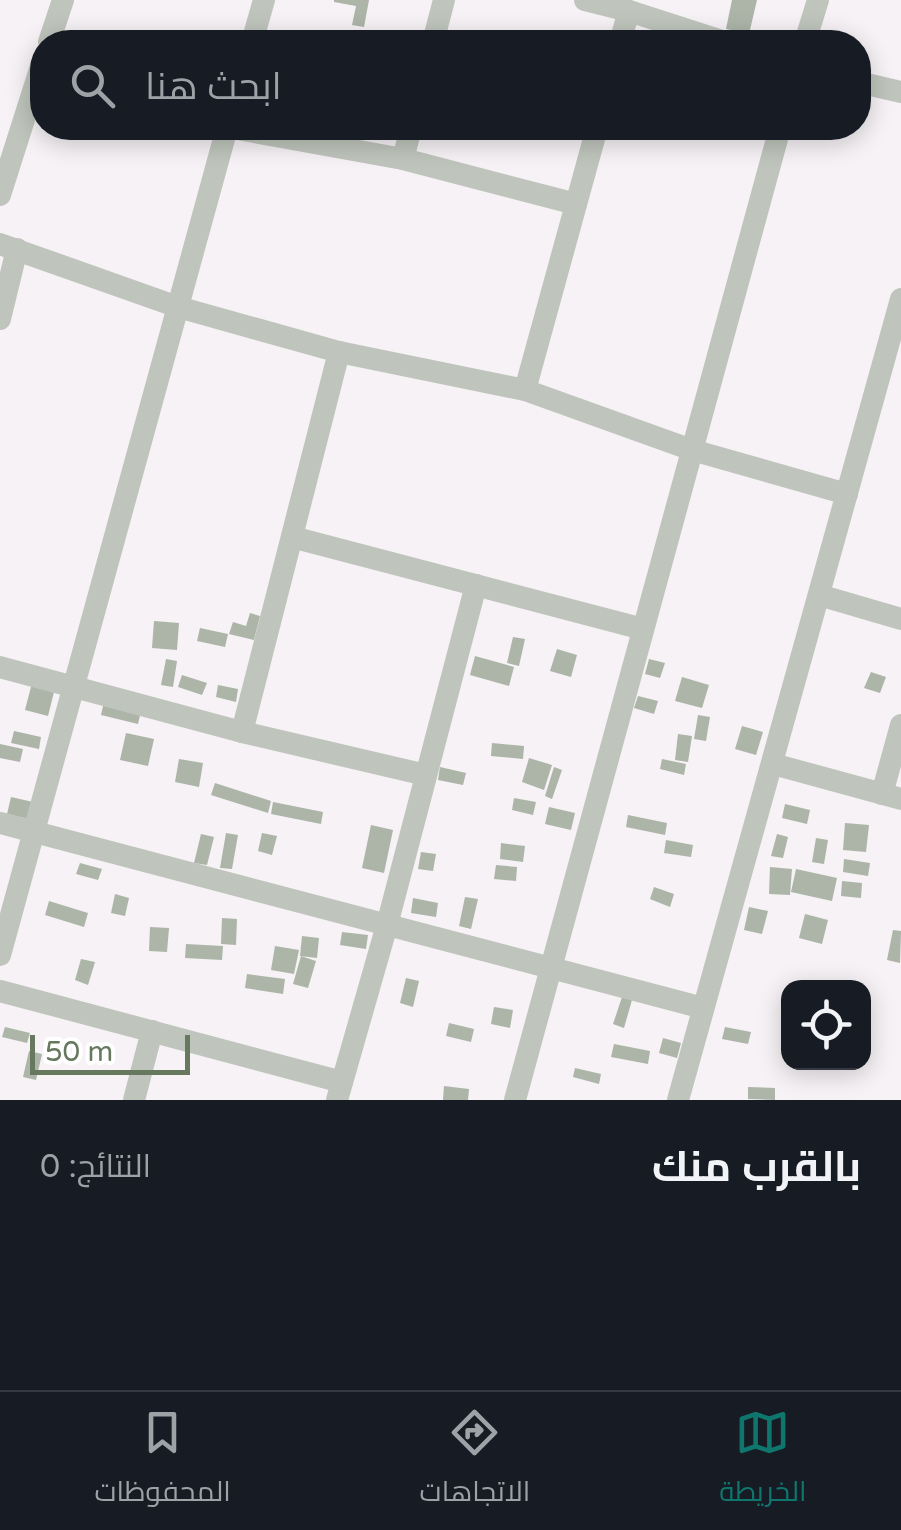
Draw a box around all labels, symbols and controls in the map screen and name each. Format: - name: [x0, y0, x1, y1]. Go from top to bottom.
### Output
- search box: [30, 30, 871, 140]
- icon: search: [65, 58, 120, 113]
- text: ابحث هنا: [145, 64, 282, 110]
- map controls: [781, 980, 871, 1070]
- button: locate: [781, 980, 871, 1070]
- scale bar: [30, 1030, 190, 1074]
- text: 50 m: [45, 1035, 113, 1069]
- text: بالقرب منك: [652, 1142, 861, 1193]
- text: النتائج: 0: [40, 1148, 151, 1186]
- tab: المحفوظات: [94, 1405, 231, 1517]
- tab: الاتجاهات: [420, 1405, 530, 1517]
- tab: الخريطة: [719, 1405, 807, 1517]

